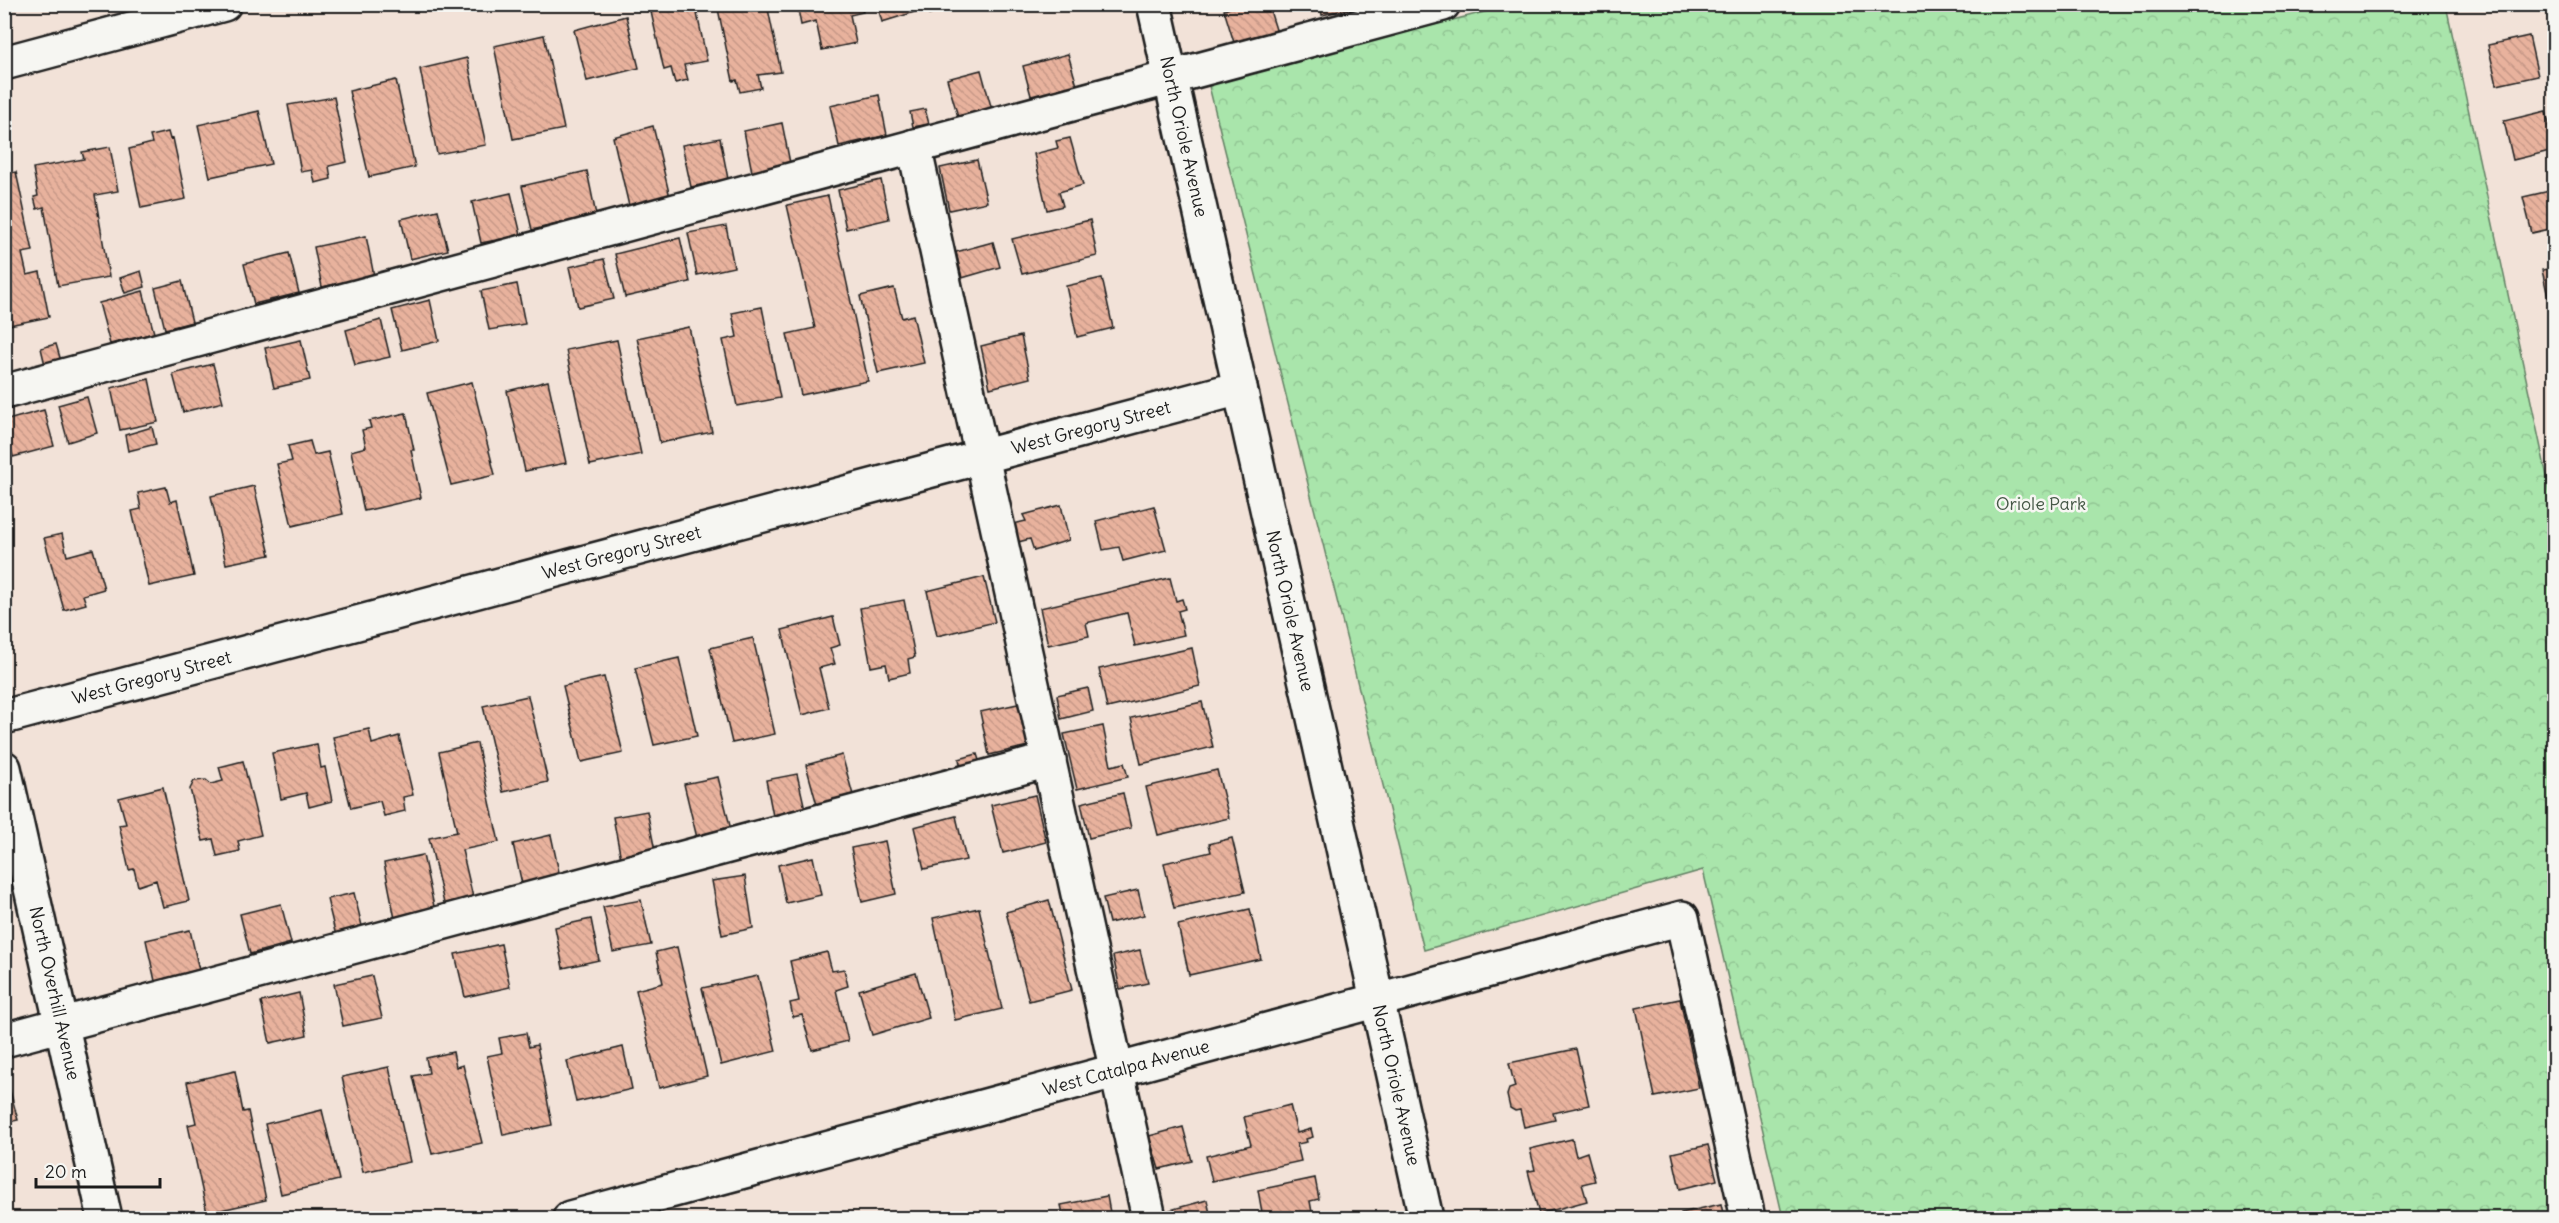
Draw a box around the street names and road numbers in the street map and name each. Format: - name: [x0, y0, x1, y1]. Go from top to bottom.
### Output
- street label: North Oriole Avenue: [1155, 54, 1213, 219]
- street label: West Gregory Street: [1009, 395, 1173, 459]
- street label: West Gregory Street: [539, 520, 703, 584]
- street label: North Oriole Avenue: [1261, 528, 1320, 694]
- street label: West Gregory Street: [70, 645, 234, 709]
- street label: North Overhill Avenue: [24, 904, 86, 1082]
- street label: North Oriole Avenue: [1368, 1002, 1426, 1168]
- street label: West Catalpa Avenue: [1040, 1034, 1212, 1101]

